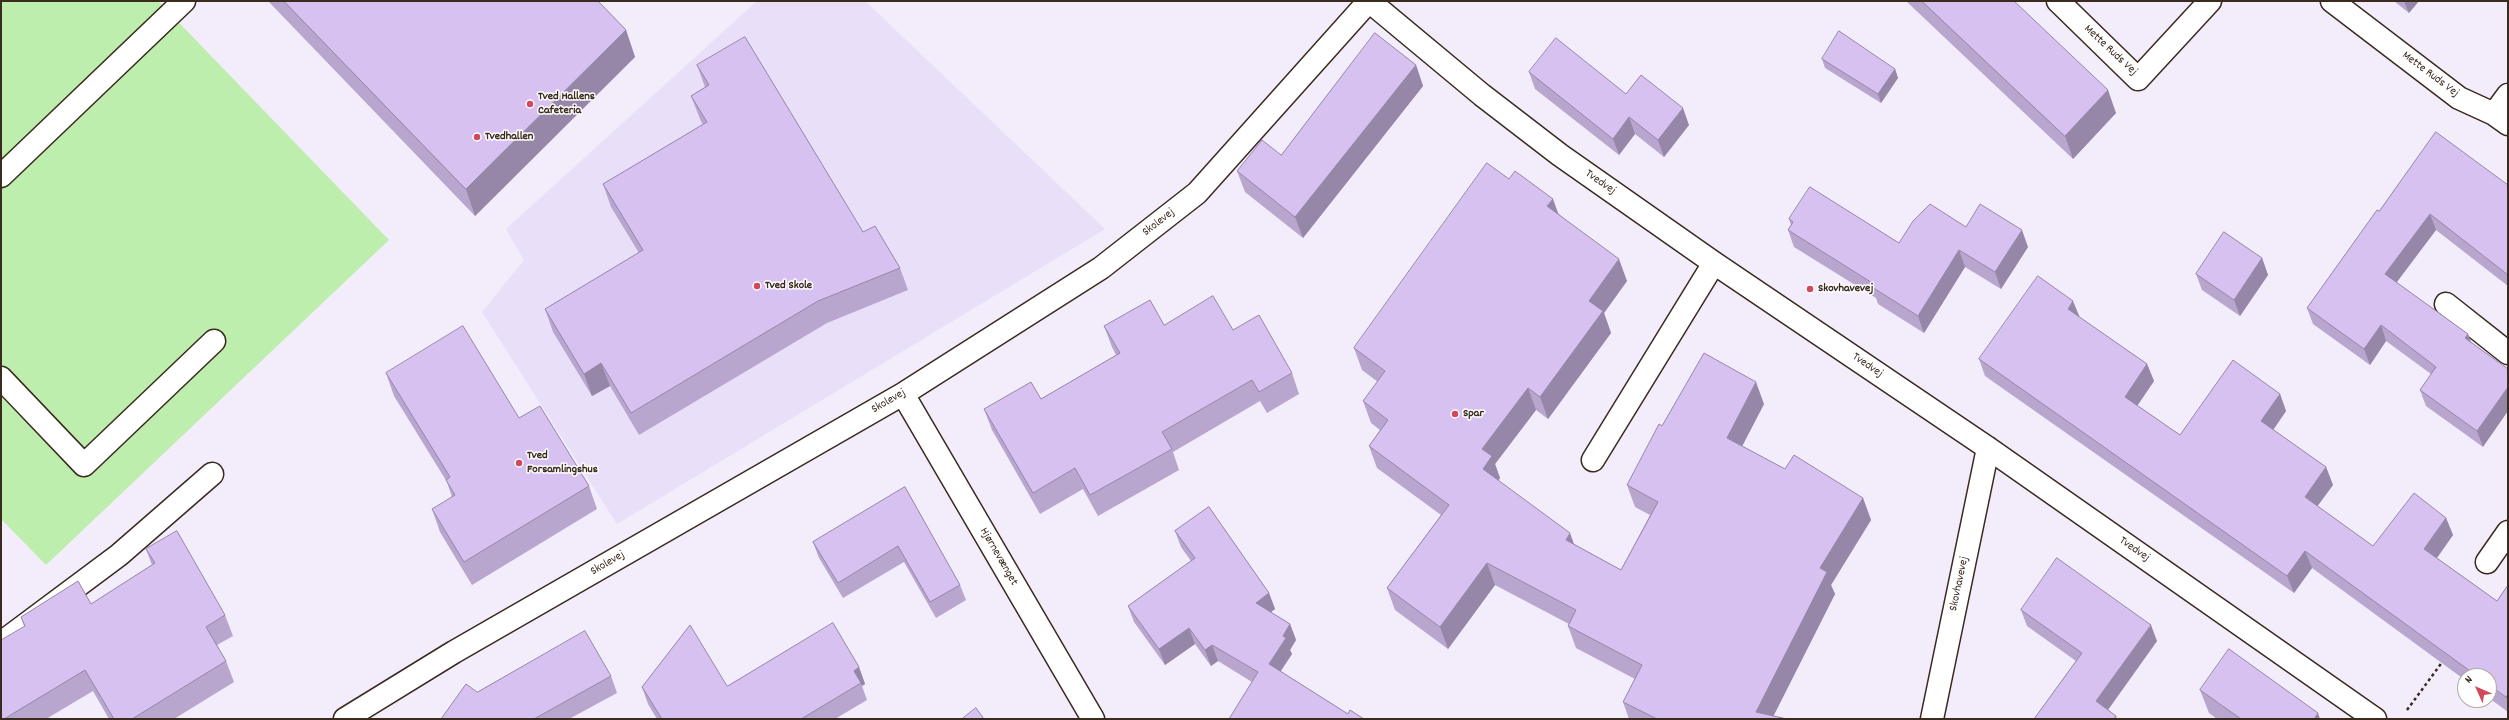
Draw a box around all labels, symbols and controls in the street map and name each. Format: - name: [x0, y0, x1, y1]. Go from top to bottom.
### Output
- street label: Mette Ruds Vej: [2080, 23, 2140, 79]
- street label: Mette Ruds Vej: [2399, 49, 2461, 101]
- place label: Tved Hallens Cafeteria: [538, 90, 595, 118]
- marker: Tved Hallens Cafeteria: [525, 99, 535, 109]
- place label: Tvedhallen: [485, 130, 533, 144]
- marker: Tvedhallen: [472, 132, 482, 142]
- street label: Tvedvej: [1582, 167, 1618, 199]
- street label: Skolevej: [1140, 206, 1178, 240]
- place label: Tved Skole: [765, 279, 812, 293]
- marker: Tved Skole: [752, 281, 762, 291]
- place label: Skovhavevej: [1818, 282, 1873, 296]
- marker: Skovhavevej: [1805, 284, 1815, 294]
- street label: Tvedvej: [1849, 350, 1885, 382]
- street label: Skolevej: [869, 386, 909, 418]
- place label: Spar: [1463, 407, 1484, 421]
- marker: Spar: [1450, 409, 1460, 419]
- place label: Tved Forsamlingshus: [527, 449, 598, 477]
- marker: Tved Forsamlingshus: [514, 458, 524, 468]
- street label: Hjørnevænget: [976, 525, 1020, 589]
- street label: Tvedvej: [2116, 534, 2152, 566]
- street label: Skolevej: [588, 548, 628, 580]
- street label: Skovhavevej: [1947, 555, 1973, 613]
- north arrow: [2457, 668, 2497, 708]
- text: N: [2462, 673, 2477, 688]

